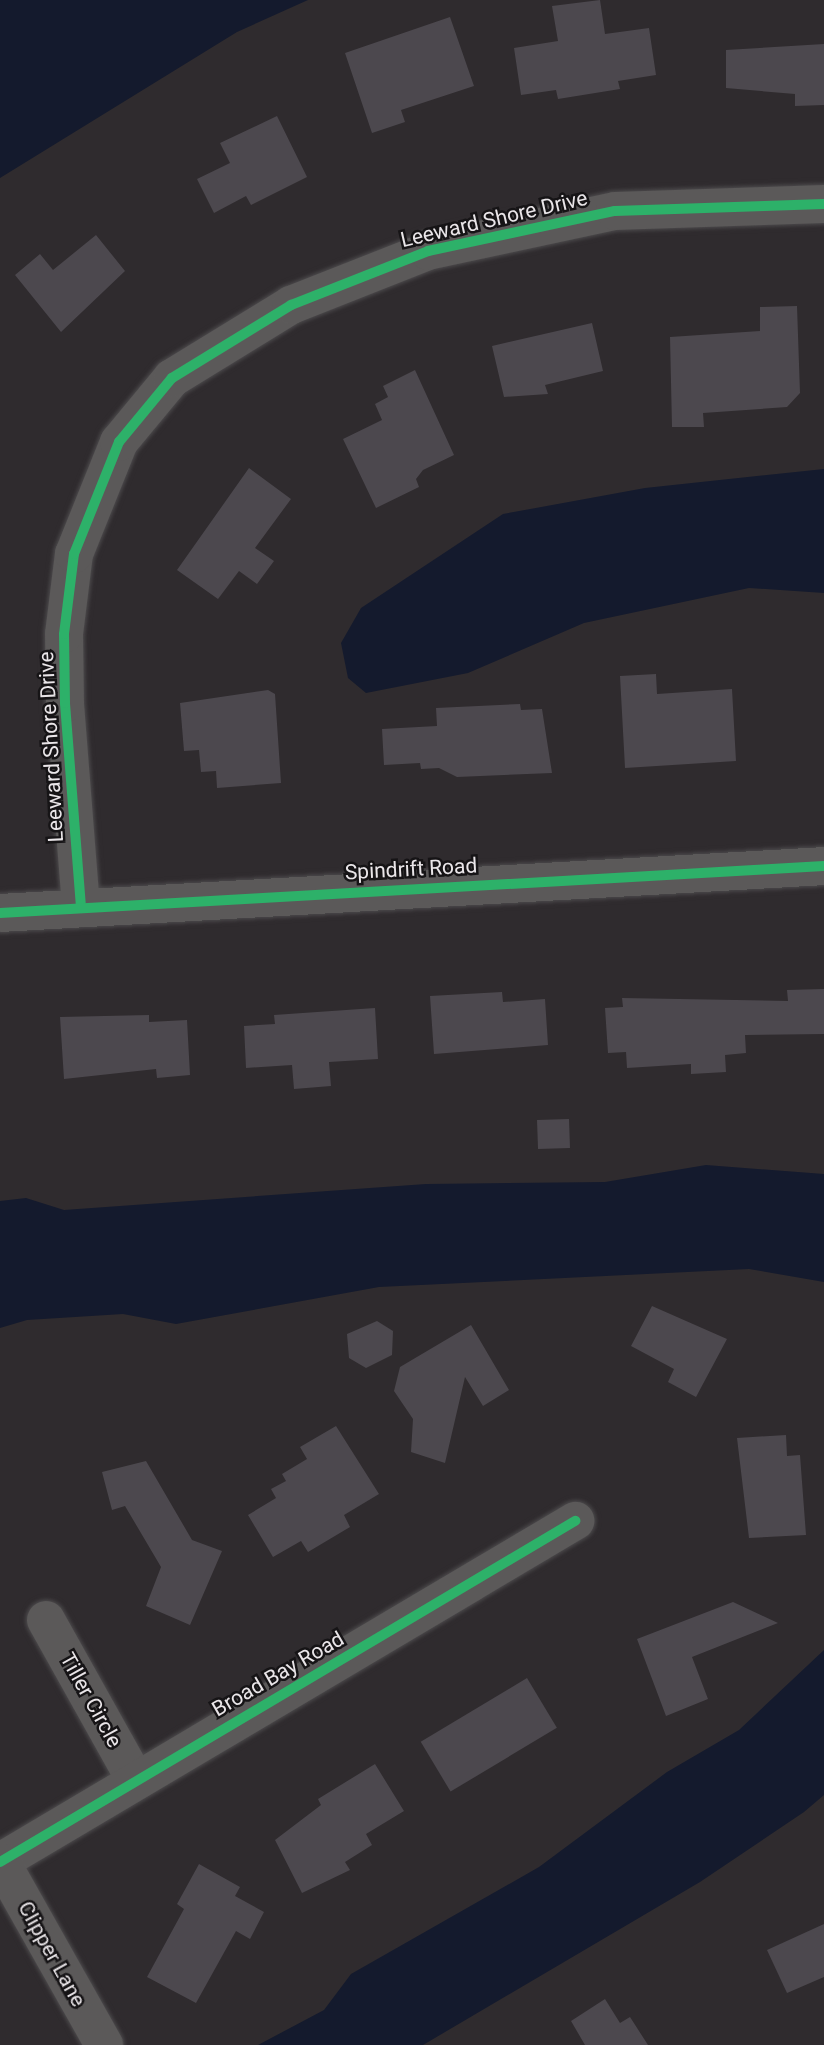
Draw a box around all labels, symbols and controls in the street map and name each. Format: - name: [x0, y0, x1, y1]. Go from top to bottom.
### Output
- street label: Leeward Shore Drive: [398, 185, 590, 253]
- street label: Leeward Shore Drive: [33, 651, 69, 843]
- street label: Spindrift Road: [344, 853, 478, 885]
- street label: Broad Bay Road: [208, 1626, 348, 1722]
- street label: Tiller Circle: [55, 1648, 127, 1752]
- street label: Clipper Lane: [13, 1897, 91, 2011]

